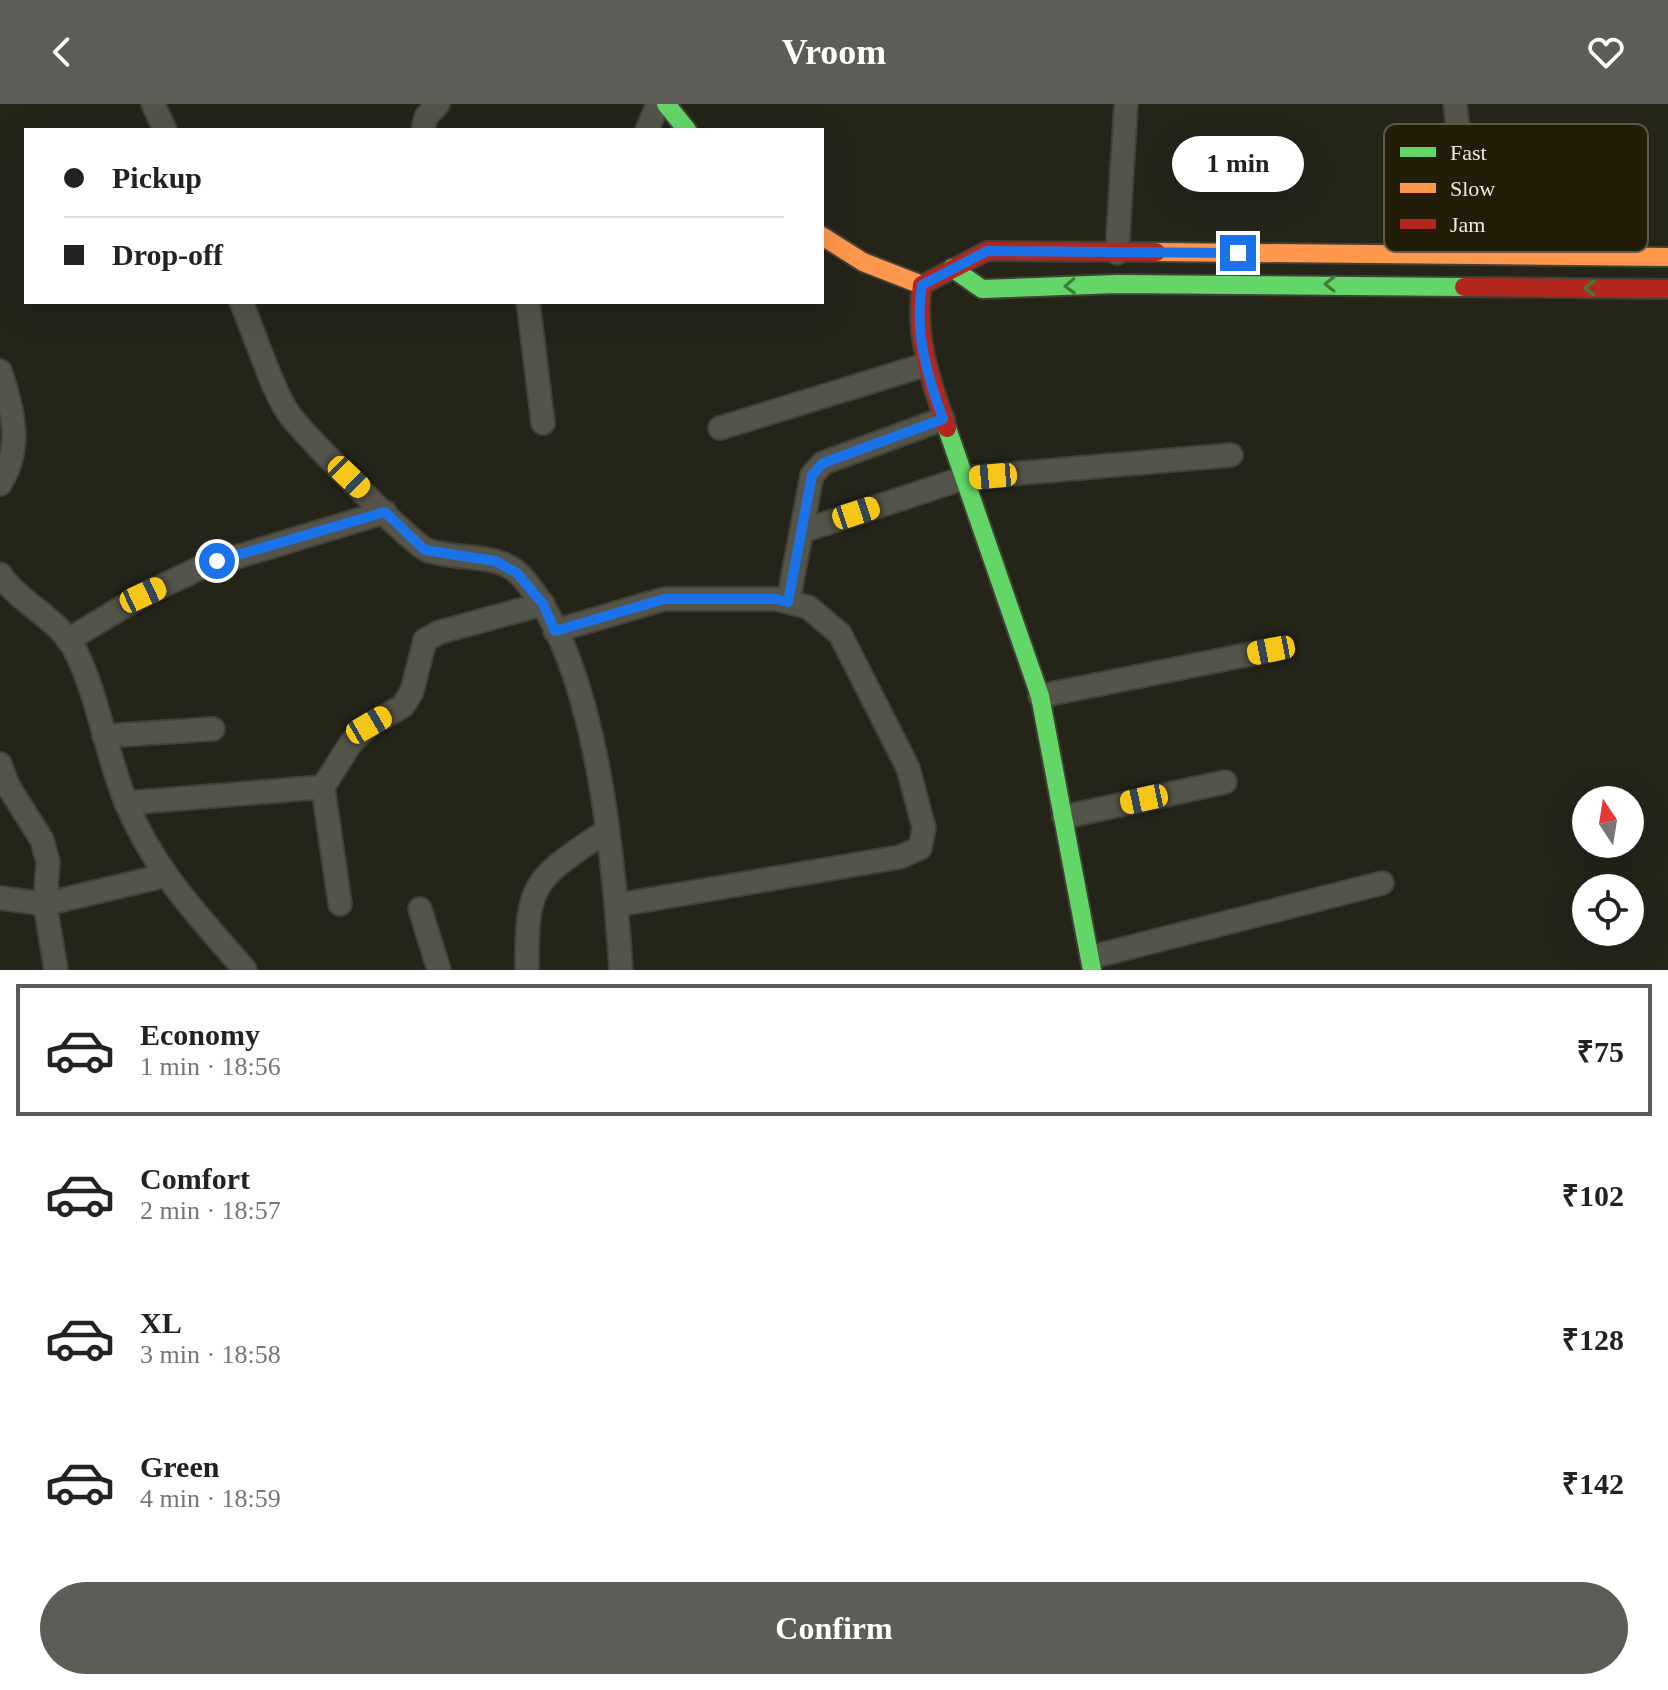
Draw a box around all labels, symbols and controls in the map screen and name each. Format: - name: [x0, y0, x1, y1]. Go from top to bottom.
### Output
- icon: back: [40, 30, 84, 74]
- icon: heart: [1584, 30, 1628, 74]
- text: Vroom: [782, 32, 886, 72]
- legend: [1384, 124, 1648, 252]
- callout: 1 min: [1172, 137, 1304, 193]
- text: Fast: [1450, 140, 1487, 165]
- text: 1 min: [1207, 149, 1269, 178]
- text: Pickup: [112, 161, 202, 194]
- text: Slow: [1450, 176, 1495, 201]
- text: Jam: [1450, 212, 1485, 237]
- route end: [1220, 235, 1256, 271]
- text: Drop-off: [112, 238, 223, 271]
- one-way arrow: [1323, 275, 1336, 293]
- one-way arrow: [1063, 277, 1076, 294]
- one-way arrow: [1583, 279, 1596, 296]
- car: [323, 452, 375, 502]
- car: [968, 462, 1018, 490]
- car: [829, 494, 883, 532]
- route start: [199, 543, 235, 579]
- car: [116, 574, 170, 616]
- car: [1245, 634, 1297, 666]
- car: [342, 703, 396, 747]
- car: [1118, 782, 1170, 816]
- north arrow: [1572, 786, 1644, 858]
- map controls: [1572, 786, 1644, 946]
- button: locate: [1572, 874, 1644, 946]
- icon: car: [44, 1014, 116, 1086]
- text: Economy: [140, 1018, 260, 1051]
- text: ₹75: [1577, 1035, 1624, 1068]
- text: 1 min · 18:56: [140, 1052, 281, 1081]
- icon: car: [44, 1158, 116, 1230]
- text: Comfort: [140, 1162, 250, 1195]
- text: ₹102: [1562, 1179, 1624, 1212]
- text: 2 min · 18:57: [140, 1196, 281, 1225]
- icon: car: [44, 1302, 116, 1374]
- text: XL: [140, 1306, 182, 1339]
- text: ₹128: [1562, 1323, 1624, 1356]
- text: 3 min · 18:58: [140, 1340, 281, 1369]
- icon: car: [44, 1446, 116, 1518]
- text: Green: [140, 1450, 219, 1483]
- text: ₹142: [1562, 1467, 1624, 1500]
- text: 4 min · 18:59: [140, 1484, 281, 1513]
- button: Confirm: [40, 1582, 1628, 1674]

